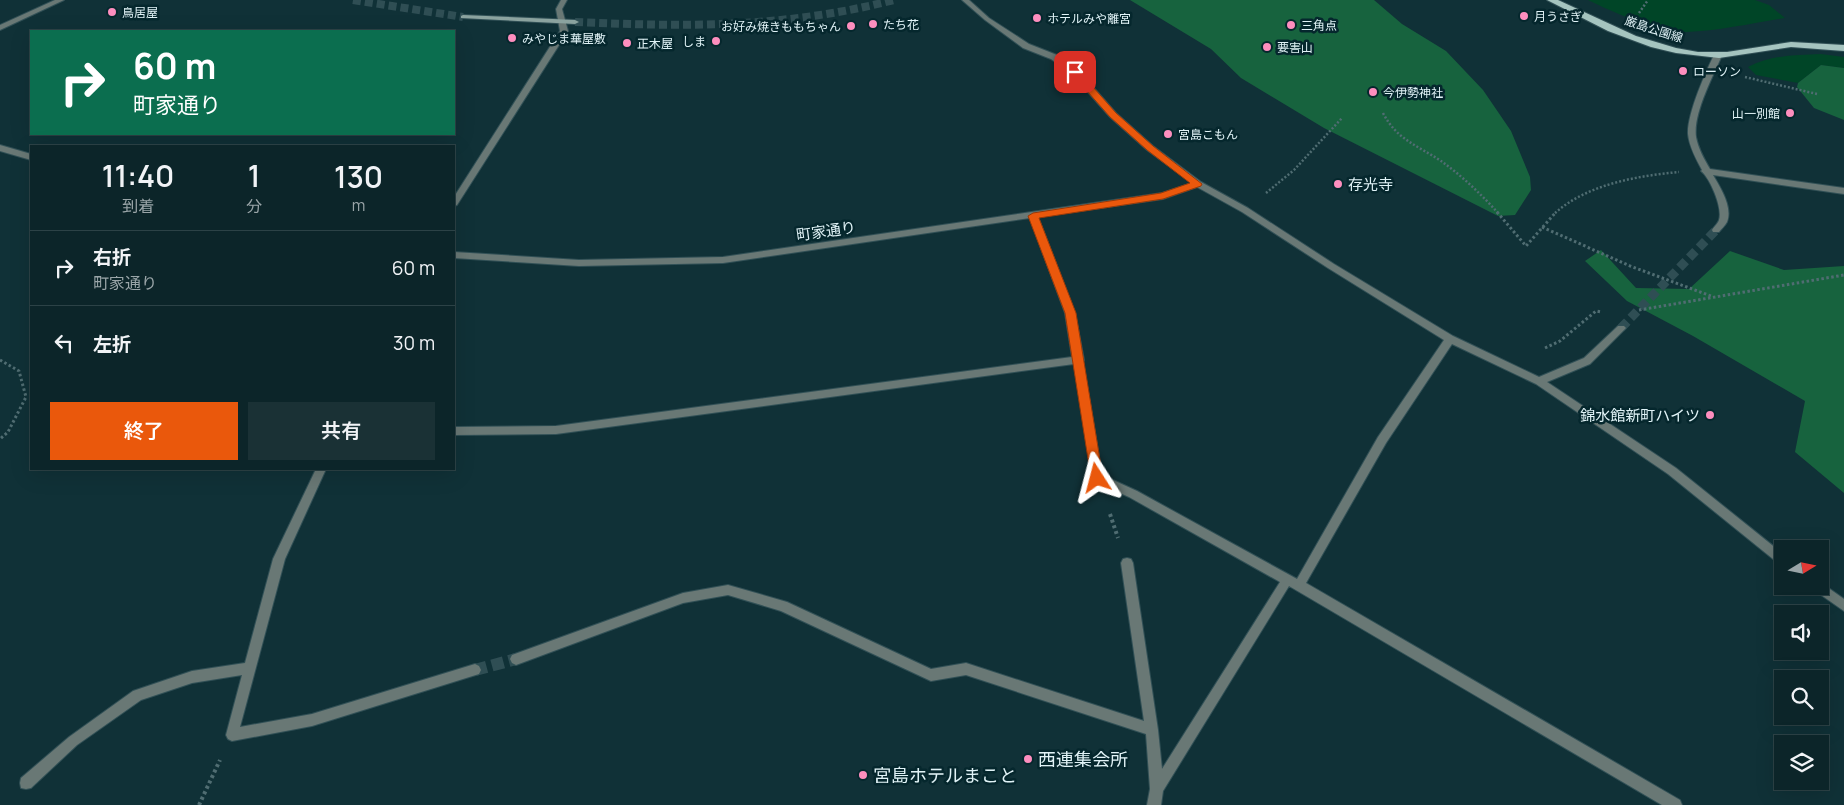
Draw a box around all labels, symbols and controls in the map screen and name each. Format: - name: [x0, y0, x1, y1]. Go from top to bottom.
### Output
- place label: 鳥居屋: [122, 4, 158, 21]
- marker: 鳥居屋: [106, 6, 118, 18]
- place label: 月うさぎ: [1534, 8, 1582, 25]
- place label: ホテルみや離宮: [1047, 10, 1131, 27]
- marker: 月うさぎ: [1518, 10, 1530, 22]
- marker: ホテルみや離宮: [1031, 12, 1043, 24]
- street label: 厳島公園線: [1623, 12, 1685, 46]
- place label: たち花: [883, 16, 919, 33]
- place label: 三角点: [1301, 17, 1337, 34]
- place label: お好み焼きももちゃん: [721, 18, 841, 35]
- marker: たち花: [867, 18, 879, 30]
- marker: 三角点: [1285, 19, 1297, 31]
- marker: お好み焼きももちゃん: [845, 20, 857, 32]
- place label: みやじま華屋敷: [522, 30, 606, 47]
- marker: みやじま華屋敷: [506, 32, 518, 44]
- place label: しま: [682, 33, 706, 50]
- place label: 正木屋: [637, 35, 673, 52]
- marker: しま: [710, 35, 722, 47]
- marker: 正木屋: [621, 37, 633, 49]
- place label: 要害山: [1277, 39, 1313, 56]
- marker: 要害山: [1261, 41, 1273, 53]
- text: 60 m: [133, 42, 216, 90]
- icon: right: [50, 50, 115, 115]
- pin: [1054, 51, 1096, 93]
- icon: arrive: [1061, 58, 1089, 86]
- place label: ローソン: [1693, 63, 1741, 80]
- marker: ローソン: [1677, 65, 1689, 77]
- place label: 今伊勢神社: [1383, 84, 1443, 101]
- marker: 今伊勢神社: [1367, 86, 1379, 98]
- text: 町家通り: [133, 90, 221, 120]
- place label: 山一別館: [1732, 105, 1780, 122]
- marker: 山一別館: [1784, 107, 1796, 119]
- place label: 宮島こもん: [1178, 126, 1238, 143]
- marker: 宮島こもん: [1162, 128, 1174, 140]
- text: 11:40: [102, 155, 174, 196]
- text: 1: [248, 155, 261, 196]
- text: 130: [334, 156, 383, 197]
- place label: 存光寺: [1348, 174, 1393, 195]
- marker: 存光寺: [1332, 178, 1344, 190]
- text: m: [352, 194, 365, 216]
- text: 到着: [122, 195, 154, 217]
- text: 分: [246, 195, 262, 217]
- street label: 町家通り: [795, 216, 857, 246]
- text: 右折: [93, 244, 131, 270]
- icon: right: [50, 254, 78, 282]
- text: 60 m: [392, 255, 435, 281]
- text: 町家通り: [93, 272, 157, 294]
- icon: left: [50, 329, 78, 357]
- text: 30 m: [393, 330, 435, 356]
- text: 左折: [93, 331, 131, 357]
- button: 終了: [50, 402, 238, 460]
- button: 共有: [248, 402, 435, 460]
- place label: 錦水館新町ハイツ: [1580, 405, 1700, 426]
- marker: 錦水館新町ハイツ: [1704, 409, 1716, 421]
- position arrow: [1070, 451, 1122, 503]
- north arrow: [1774, 540, 1829, 595]
- map controls: [1774, 540, 1829, 790]
- button: sound: [1774, 605, 1829, 660]
- button: search: [1774, 670, 1829, 725]
- button: layers: [1774, 735, 1829, 790]
- place label: 西連集会所: [1038, 747, 1128, 771]
- marker: 西連集会所: [1022, 753, 1034, 765]
- place label: 宮島ホテルまこと: [873, 763, 1017, 787]
- marker: 宮島ホテルまこと: [857, 769, 869, 781]

